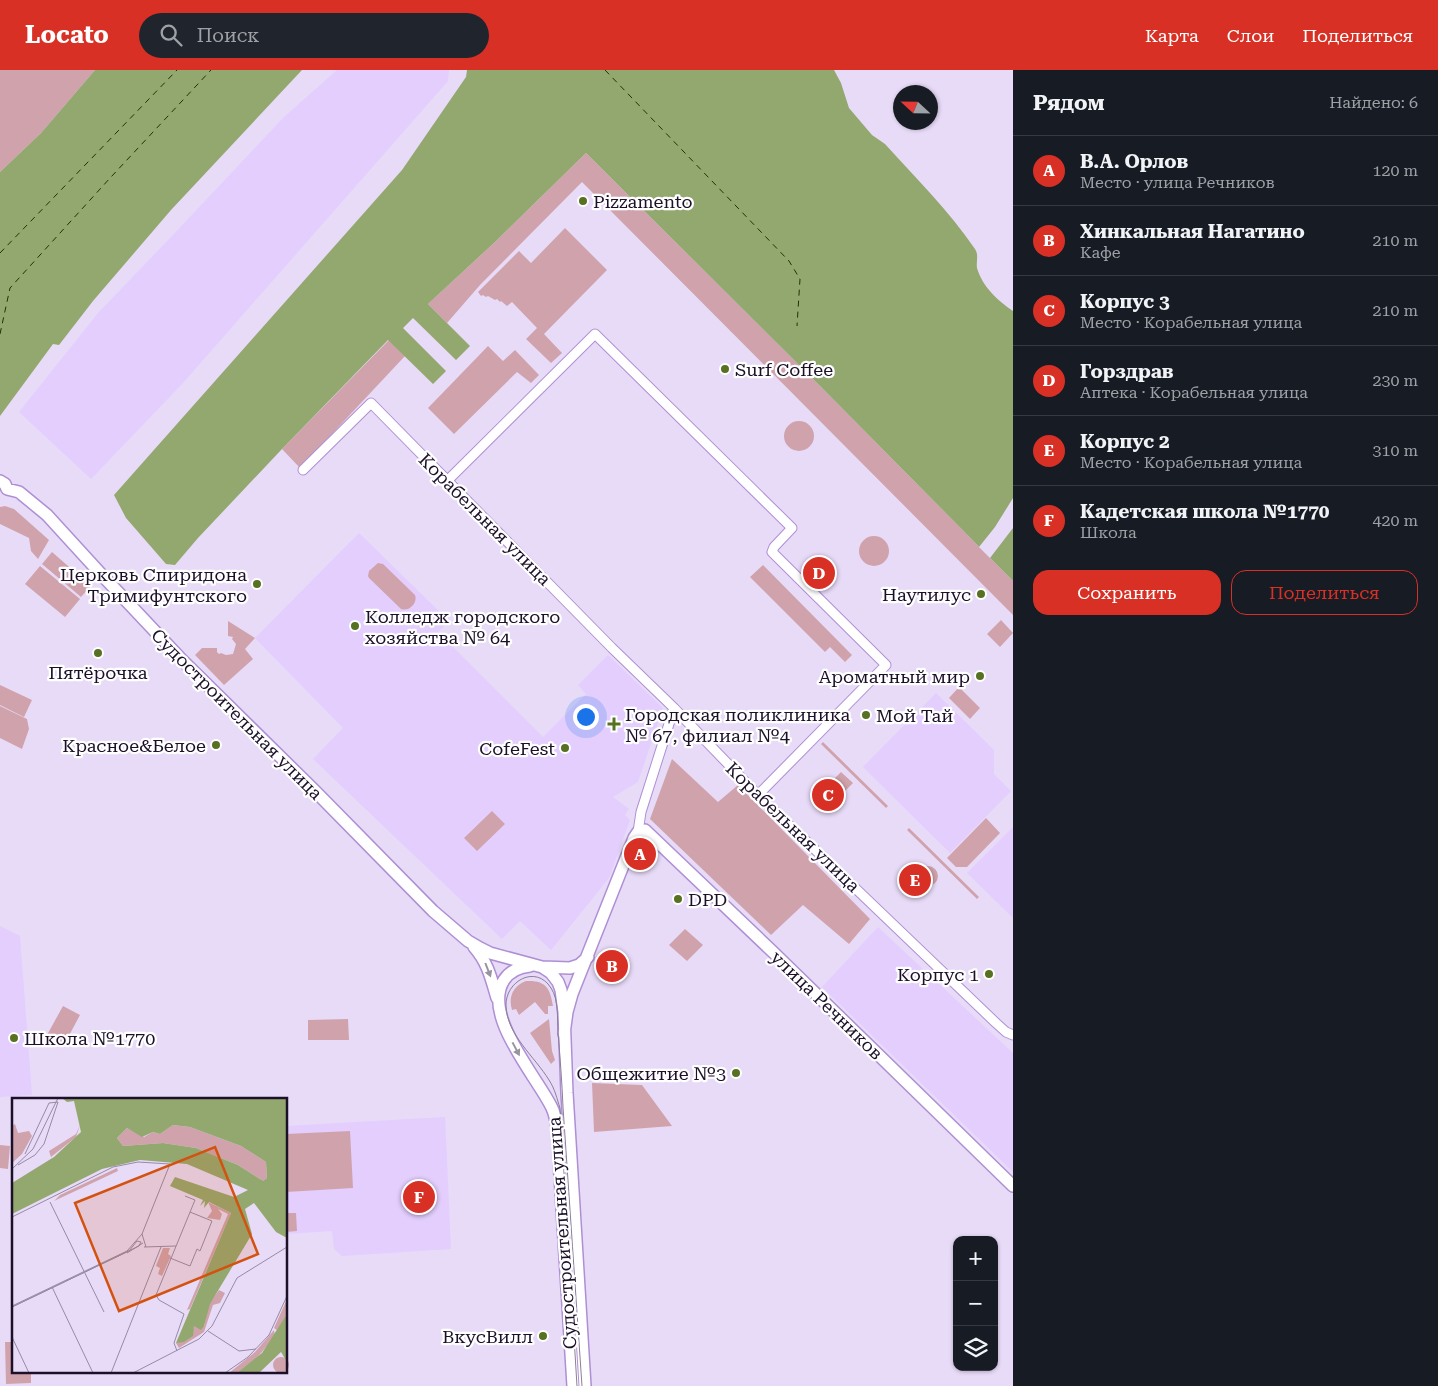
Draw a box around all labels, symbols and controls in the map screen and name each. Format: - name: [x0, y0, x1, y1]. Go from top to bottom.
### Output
- search box: [139, 13, 489, 58]
- text: Locato: [25, 21, 109, 49]
- icon: search: [157, 21, 185, 49]
- text: Поиск: [197, 24, 259, 47]
- text: Карта: [1145, 25, 1199, 46]
- text: Слои: [1227, 25, 1274, 46]
- text: Поделиться: [1302, 25, 1413, 46]
- north arrow: [893, 85, 938, 130]
- text: Рядом: [1033, 91, 1105, 115]
- text: Найдено: 6: [1329, 93, 1418, 112]
- text: В.А. Орлов: [1080, 150, 1188, 173]
- text: A: [1043, 161, 1055, 180]
- text: 120 m: [1372, 161, 1418, 180]
- text: Место · улица Речников: [1080, 173, 1275, 192]
- place label: Pizzamento: [593, 191, 693, 212]
- marker: Pizzamento: [577, 195, 589, 207]
- text: Хинкальная Нагатино: [1080, 220, 1305, 243]
- text: B: [1043, 231, 1055, 250]
- text: 210 m: [1372, 231, 1418, 250]
- text: Кафе: [1080, 243, 1121, 262]
- text: Корпус 3: [1080, 290, 1170, 313]
- text: C: [1043, 301, 1055, 320]
- text: 210 m: [1372, 301, 1418, 320]
- text: Место · Корабельная улица: [1080, 313, 1302, 332]
- place label: Surf Coffee: [735, 359, 833, 380]
- text: Горздрав: [1080, 360, 1174, 383]
- marker: Surf Coffee: [719, 363, 731, 375]
- text: D: [1043, 371, 1055, 390]
- text: 230 m: [1372, 371, 1418, 390]
- text: Аптека · Корабельная улица: [1080, 383, 1308, 402]
- text: Корпус 2: [1080, 430, 1170, 453]
- text: E: [1044, 441, 1054, 460]
- text: 310 m: [1372, 441, 1418, 460]
- street label: Корабельная улица: [415, 449, 556, 590]
- text: Место · Корабельная улица: [1080, 453, 1302, 472]
- text: Кадетская школа №1770: [1080, 500, 1329, 523]
- text: F: [1044, 511, 1054, 530]
- text: 420 m: [1372, 511, 1418, 530]
- text: Школа: [1080, 523, 1137, 542]
- pin: D: [803, 554, 835, 592]
- place label: Церковь Спиридона Тримифунтского: [60, 564, 247, 606]
- button: Сохранить: [1033, 570, 1221, 615]
- button: Поделиться: [1231, 570, 1418, 615]
- marker: Церковь Спиридона Тримифунтского: [251, 578, 263, 590]
- place label: Наутилус: [882, 584, 971, 605]
- marker: Наутилус: [975, 588, 987, 600]
- place label: Колледж городского хозяйства № 64: [365, 606, 560, 648]
- marker: Колледж городского хозяйства № 64: [349, 620, 361, 632]
- street label: Судостроительная улица: [147, 624, 327, 804]
- marker: Пятёрочка: [92, 647, 104, 659]
- place label: Пятёрочка: [48, 662, 148, 683]
- place label: Ароматный мир: [819, 666, 970, 687]
- marker: Ароматный мир: [974, 670, 986, 682]
- your location: [573, 704, 599, 730]
- place label: Городская поликлиника № 67, филиал №4: [625, 704, 851, 746]
- place label: Мой Тай: [876, 705, 953, 726]
- marker: Мой Тай: [860, 709, 872, 721]
- marker: Городская поликлиника № 67, филиал №4: [607, 717, 621, 731]
- place label: Красное&Белое: [62, 735, 206, 756]
- place label: CofeFest: [479, 738, 555, 759]
- marker: Красное&Белое: [210, 739, 222, 751]
- marker: CofeFest: [559, 742, 571, 754]
- street label: Корабельная улица: [722, 758, 865, 897]
- pin: C: [812, 776, 844, 814]
- pin: A: [624, 835, 656, 873]
- pin: E: [899, 861, 931, 899]
- place label: DPD: [688, 889, 727, 910]
- marker: DPD: [672, 893, 684, 905]
- street label: улица Речников: [767, 946, 887, 1064]
- pin: B: [596, 947, 628, 985]
- one-way arrow: [484, 963, 492, 978]
- place label: Корпус 1: [897, 964, 979, 985]
- marker: Корпус 1: [983, 968, 995, 980]
- place label: Школа №1770: [24, 1028, 155, 1049]
- marker: Школа №1770: [8, 1032, 20, 1044]
- one-way arrow: [512, 1042, 520, 1057]
- place label: Общежитие №3: [576, 1063, 726, 1084]
- marker: Общежитие №3: [730, 1067, 742, 1079]
- inset map: [12, 1098, 288, 1374]
- street label: Судостроительная улица: [543, 1116, 581, 1350]
- pin: F: [403, 1178, 435, 1216]
- map controls: [953, 1236, 998, 1371]
- button: +: [953, 1236, 998, 1281]
- button: −: [953, 1281, 998, 1326]
- place label: ВкусВилл: [442, 1326, 533, 1347]
- button: layers: [953, 1326, 998, 1371]
- marker: ВкусВилл: [537, 1330, 549, 1342]

